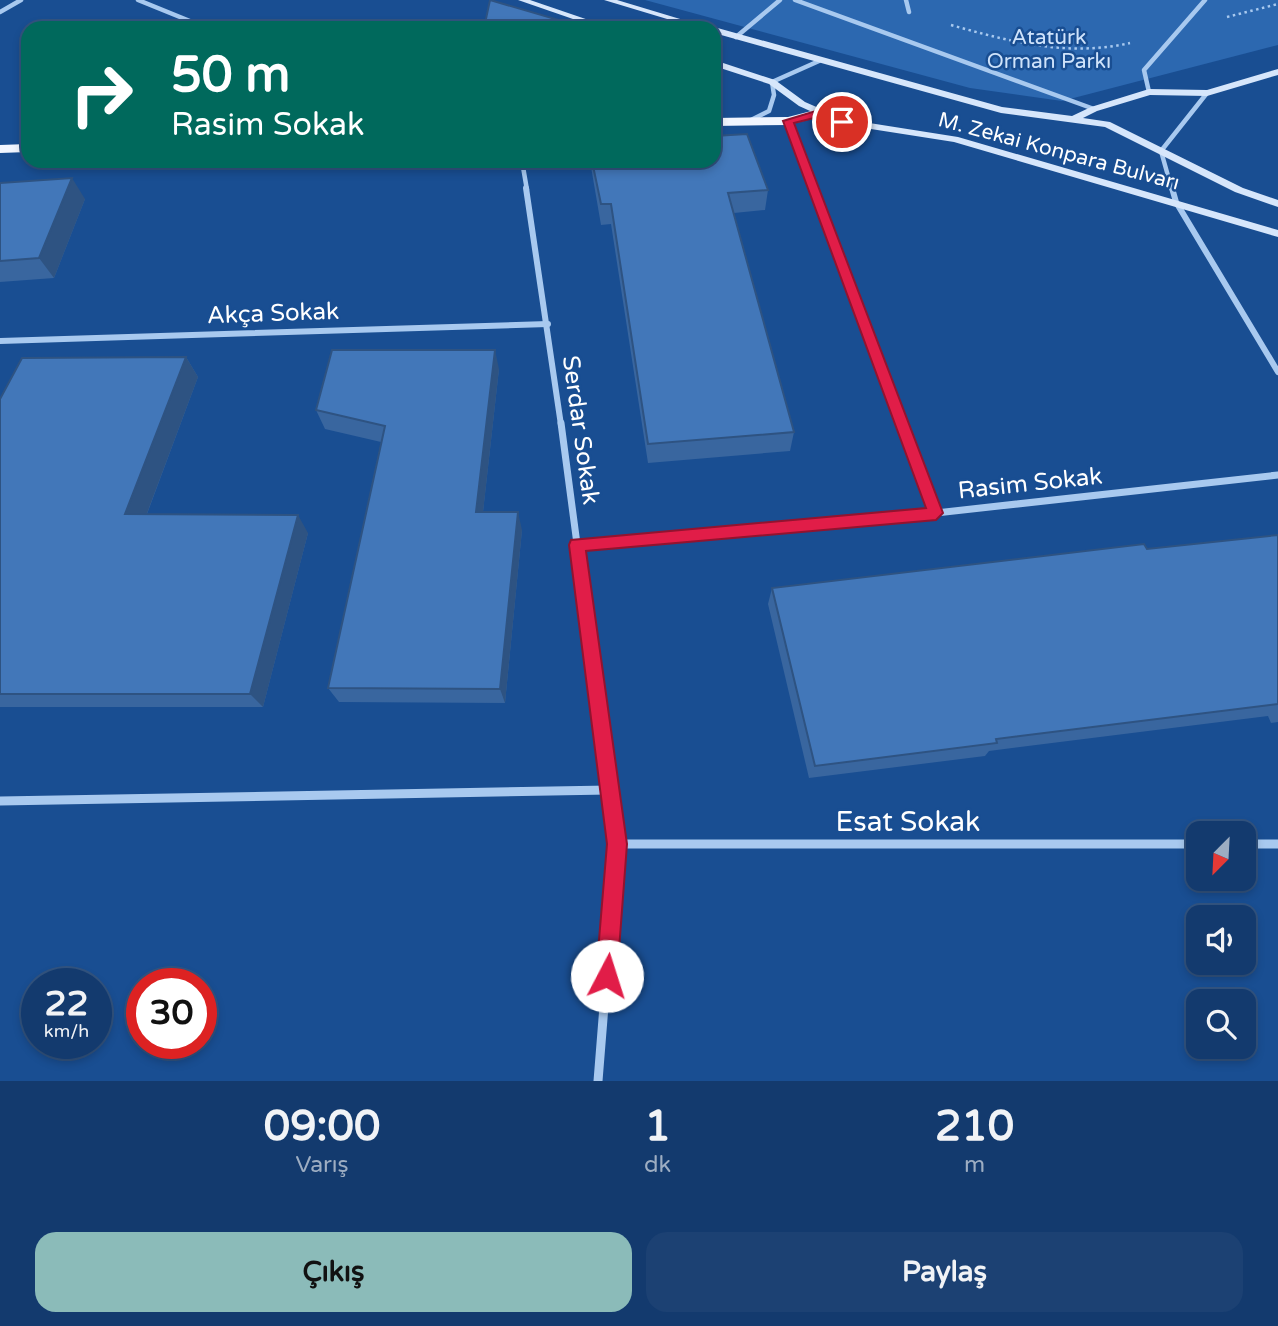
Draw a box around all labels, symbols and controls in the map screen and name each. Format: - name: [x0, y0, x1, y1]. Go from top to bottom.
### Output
- park label: Atatürk Orman Parkı: [987, 25, 1111, 74]
- text: 50 m: [171, 46, 290, 105]
- icon: right: [56, 49, 147, 140]
- pin: [812, 92, 872, 152]
- icon: arrive: [823, 103, 861, 141]
- text: Rasim Sokak: [171, 106, 365, 144]
- street label: M. Zekai Konpara Bulvarı: [936, 107, 1182, 196]
- street label: Akça Sokak: [207, 297, 339, 330]
- street label: Serdar Sokak: [556, 354, 605, 506]
- street label: Rasim Sokak: [956, 461, 1104, 506]
- street label: Esat Sokak: [836, 805, 980, 839]
- north arrow: [1186, 821, 1256, 891]
- map controls: [1186, 821, 1256, 1059]
- button: sound: [1186, 905, 1256, 975]
- position arrow: [570, 939, 644, 1013]
- speed limit sign: 30: [126, 968, 217, 1059]
- text: 22: [45, 983, 88, 1025]
- button: search: [1186, 989, 1256, 1059]
- text: km/h: [44, 1020, 89, 1042]
- text: 09:00: [264, 1101, 380, 1152]
- text: 1: [644, 1101, 671, 1152]
- text: 210: [935, 1101, 1014, 1152]
- text: Varış: [295, 1151, 349, 1179]
- text: dk: [644, 1151, 671, 1179]
- text: m: [964, 1151, 985, 1179]
- button: Çıkış: [35, 1232, 632, 1312]
- button: Paylaş: [646, 1232, 1243, 1312]

